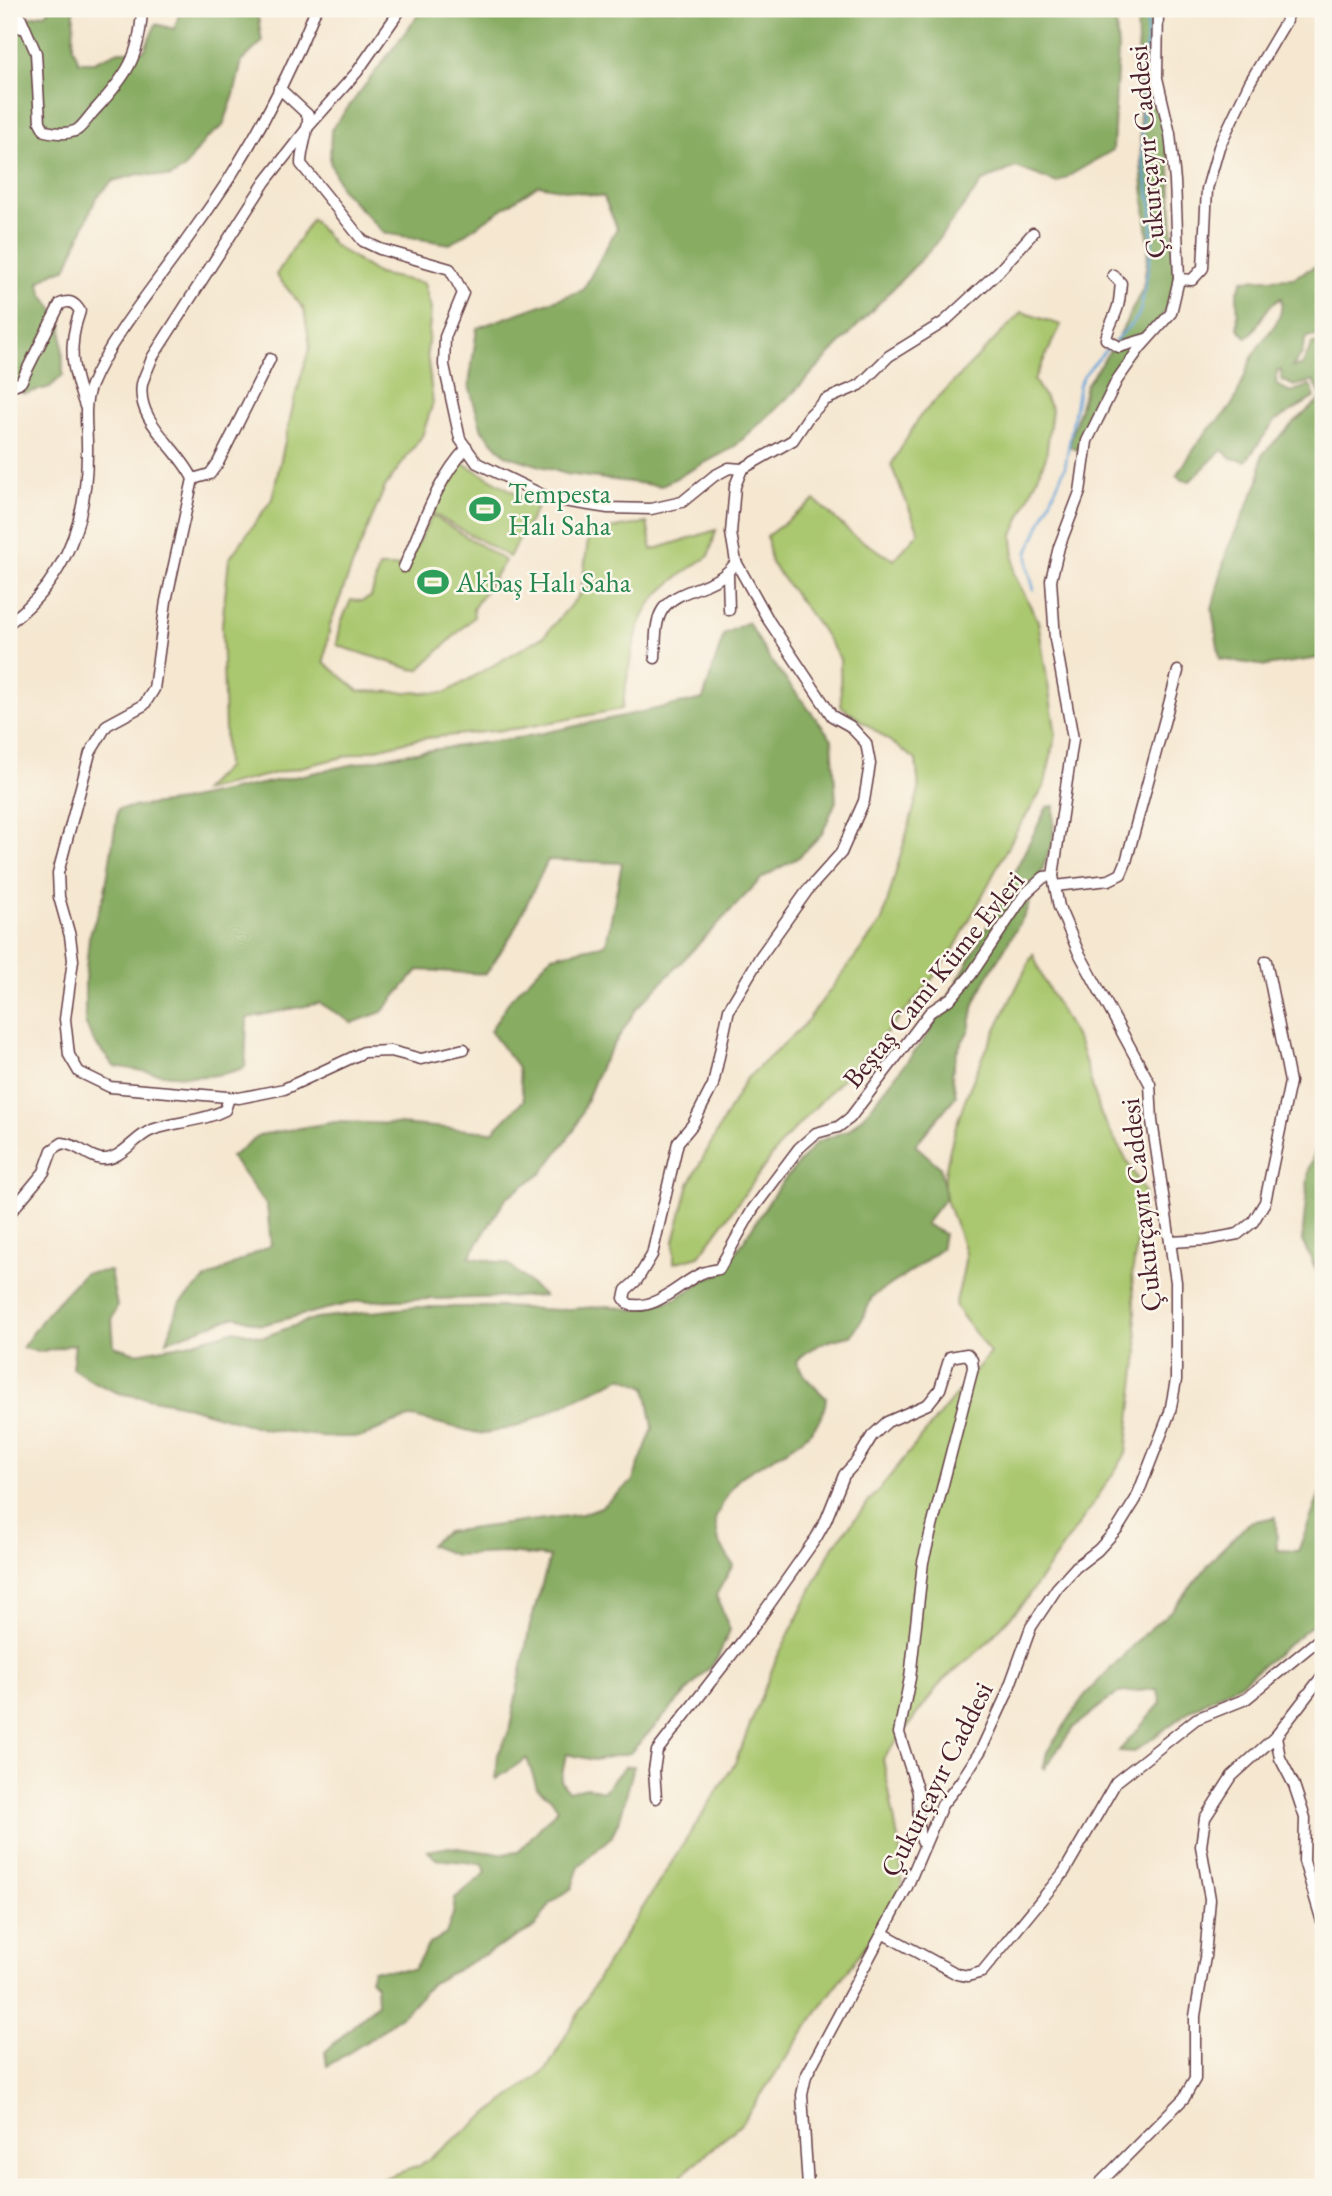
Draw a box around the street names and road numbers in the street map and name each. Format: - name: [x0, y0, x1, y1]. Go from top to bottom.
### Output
- street label: Çukurçayır Caddesi: [1119, 44, 1173, 260]
- street label: Beştaş Cami Küme Evleri: [834, 863, 1032, 1095]
- street label: Çukurçayır Caddesi: [1111, 1097, 1169, 1313]
- street label: Çukurçayır Caddesi: [871, 1675, 1001, 1883]

